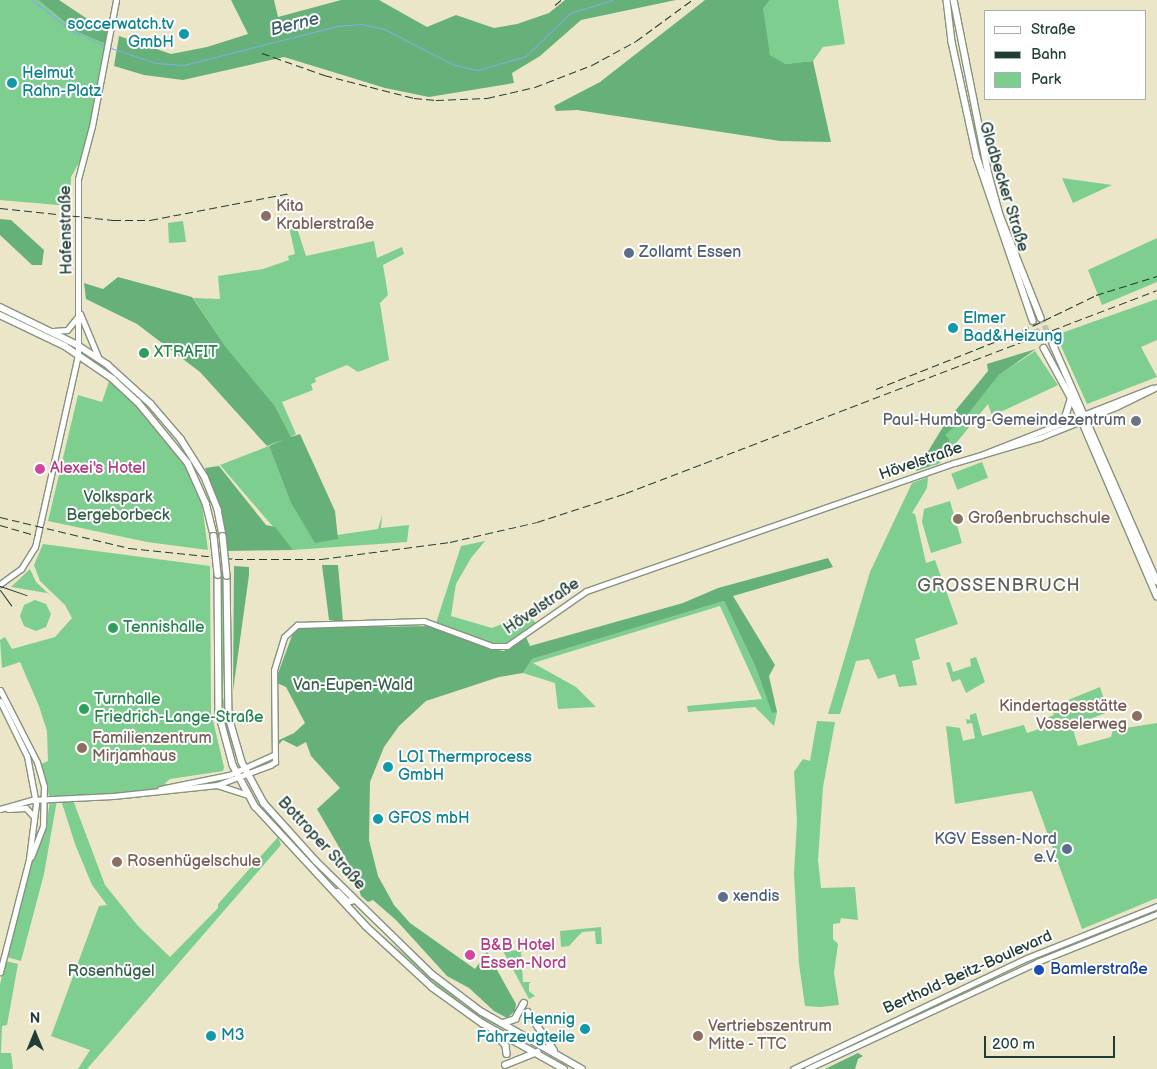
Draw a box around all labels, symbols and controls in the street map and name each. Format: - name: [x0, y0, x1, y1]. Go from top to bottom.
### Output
- water label: Berne: [268, 9, 322, 41]
- legend: [984, 10, 1147, 100]
- place label: soccerwatch.tv GmbH: [68, 15, 174, 53]
- text: Straße: [1031, 20, 1076, 39]
- marker: soccerwatch.tv GmbH: [178, 28, 190, 40]
- text: Bahn: [1031, 45, 1067, 64]
- place label: Helmut Rahn-Platz: [22, 64, 101, 102]
- text: Park: [1031, 70, 1061, 89]
- marker: Helmut Rahn-Platz: [6, 77, 18, 89]
- street label: Gladbecker Straße: [974, 119, 1032, 255]
- street label: Hafenstraße: [57, 185, 77, 275]
- place label: Kita Krablerstraße: [276, 197, 374, 235]
- marker: Kita Krablerstraße: [260, 210, 272, 222]
- place label: Zollamt Essen: [639, 243, 741, 263]
- marker: Zollamt Essen: [623, 247, 635, 259]
- place label: Elmer Bad&Heizung: [963, 309, 1063, 347]
- marker: Elmer Bad&Heizung: [947, 322, 959, 334]
- place label: XTRAFIT: [154, 343, 218, 363]
- marker: XTRAFIT: [138, 347, 150, 359]
- place label: Paul-Humburg-Gemeindezentrum: [883, 411, 1126, 431]
- marker: Paul-Humburg-Gemeindezentrum: [1130, 415, 1142, 427]
- street label: Hövelstraße: [877, 439, 965, 485]
- place label: Alexei's Hotel: [50, 459, 146, 479]
- marker: Alexei's Hotel: [34, 463, 46, 475]
- park label: Volkspark Bergeborbeck: [66, 488, 170, 526]
- place label: Großenbruchschule: [968, 509, 1110, 529]
- marker: Großenbruchschule: [952, 513, 964, 525]
- street label: Hövelstraße: [501, 575, 583, 639]
- district label: GROSSENBRUCH: [916, 575, 1082, 597]
- place label: Tennishalle: [123, 618, 205, 638]
- marker: Tennishalle: [107, 622, 119, 634]
- park label: Van-Eupen-Wald: [293, 676, 413, 696]
- place label: Turnhalle Friedrich-Lange-Straße: [94, 690, 263, 728]
- place label: Kindertagesstätte Vosselerweg: [999, 697, 1127, 735]
- marker: Turnhalle Friedrich-Lange-Straße: [78, 703, 90, 715]
- marker: Kindertagesstätte Vosselerweg: [1131, 710, 1143, 722]
- place label: Familienzentrum Mirjamhaus: [92, 729, 212, 767]
- marker: Familienzentrum Mirjamhaus: [76, 742, 88, 754]
- place label: LOI Thermprocess GmbH: [398, 748, 532, 786]
- marker: LOI Thermprocess GmbH: [382, 761, 394, 773]
- street label: Bottroper Straße: [273, 793, 369, 895]
- place label: GFOS mbH: [388, 809, 470, 829]
- marker: GFOS mbH: [372, 813, 384, 825]
- place label: KGV Essen-Nord e.V.: [934, 830, 1057, 868]
- marker: KGV Essen-Nord e.V.: [1061, 843, 1073, 855]
- place label: Rosenhügelschule: [127, 852, 261, 872]
- marker: Rosenhügelschule: [111, 856, 123, 868]
- place label: xendis: [733, 887, 779, 907]
- marker: xendis: [717, 891, 729, 903]
- street label: Berthold-Beitz-Boulevard: [880, 927, 1056, 1019]
- place label: B&B Hotel Essen-Nord: [480, 936, 566, 974]
- marker: B&B Hotel Essen-Nord: [464, 949, 476, 961]
- place label: Bamlerstraße: [1050, 960, 1148, 980]
- park label: Rosenhügel: [68, 962, 154, 982]
- marker: Bamlerstraße: [1032, 963, 1046, 977]
- north arrow: [10, 1009, 60, 1059]
- text: N: [30, 1010, 40, 1027]
- place label: Hennig Fahrzeugteile: [476, 1010, 575, 1048]
- place label: Vertriebszentrum Mitte - TTC: [708, 1017, 832, 1055]
- marker: Hennig Fahrzeugteile: [579, 1023, 591, 1035]
- place label: M3: [221, 1026, 245, 1046]
- scale bar: [987, 1026, 1118, 1058]
- marker: M3: [205, 1030, 217, 1042]
- marker: Vertriebszentrum Mitte - TTC: [692, 1030, 704, 1042]
- text: 200 m: [992, 1035, 1035, 1054]

